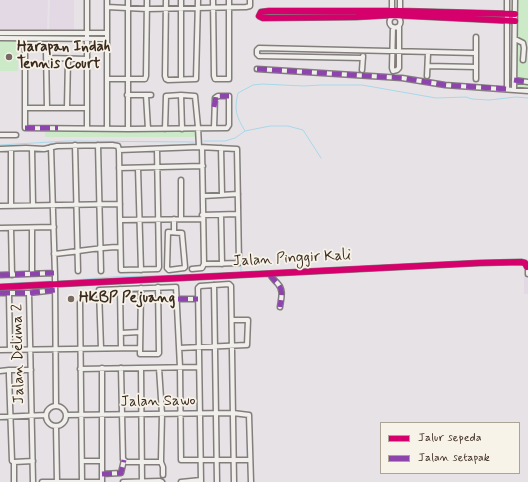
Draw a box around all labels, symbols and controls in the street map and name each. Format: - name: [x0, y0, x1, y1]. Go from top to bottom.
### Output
- place label: Harapan Indah Tennis Court: [17, 39, 111, 74]
- marker: Harapan Indah Tennis Court: [4, 52, 14, 62]
- street label: Jalan Pinggir Kali: [232, 247, 352, 271]
- place label: HKBP Pejuang: [79, 290, 175, 308]
- marker: HKBP Pejuang: [66, 294, 76, 304]
- street label: Jalan Delima 2: [9, 304, 29, 404]
- street label: Jalan Sawo: [120, 392, 196, 412]
- legend: [380, 422, 520, 474]
- text: Jalur sepeda: [418, 430, 482, 446]
- text: Jalan setapak: [418, 450, 490, 466]

